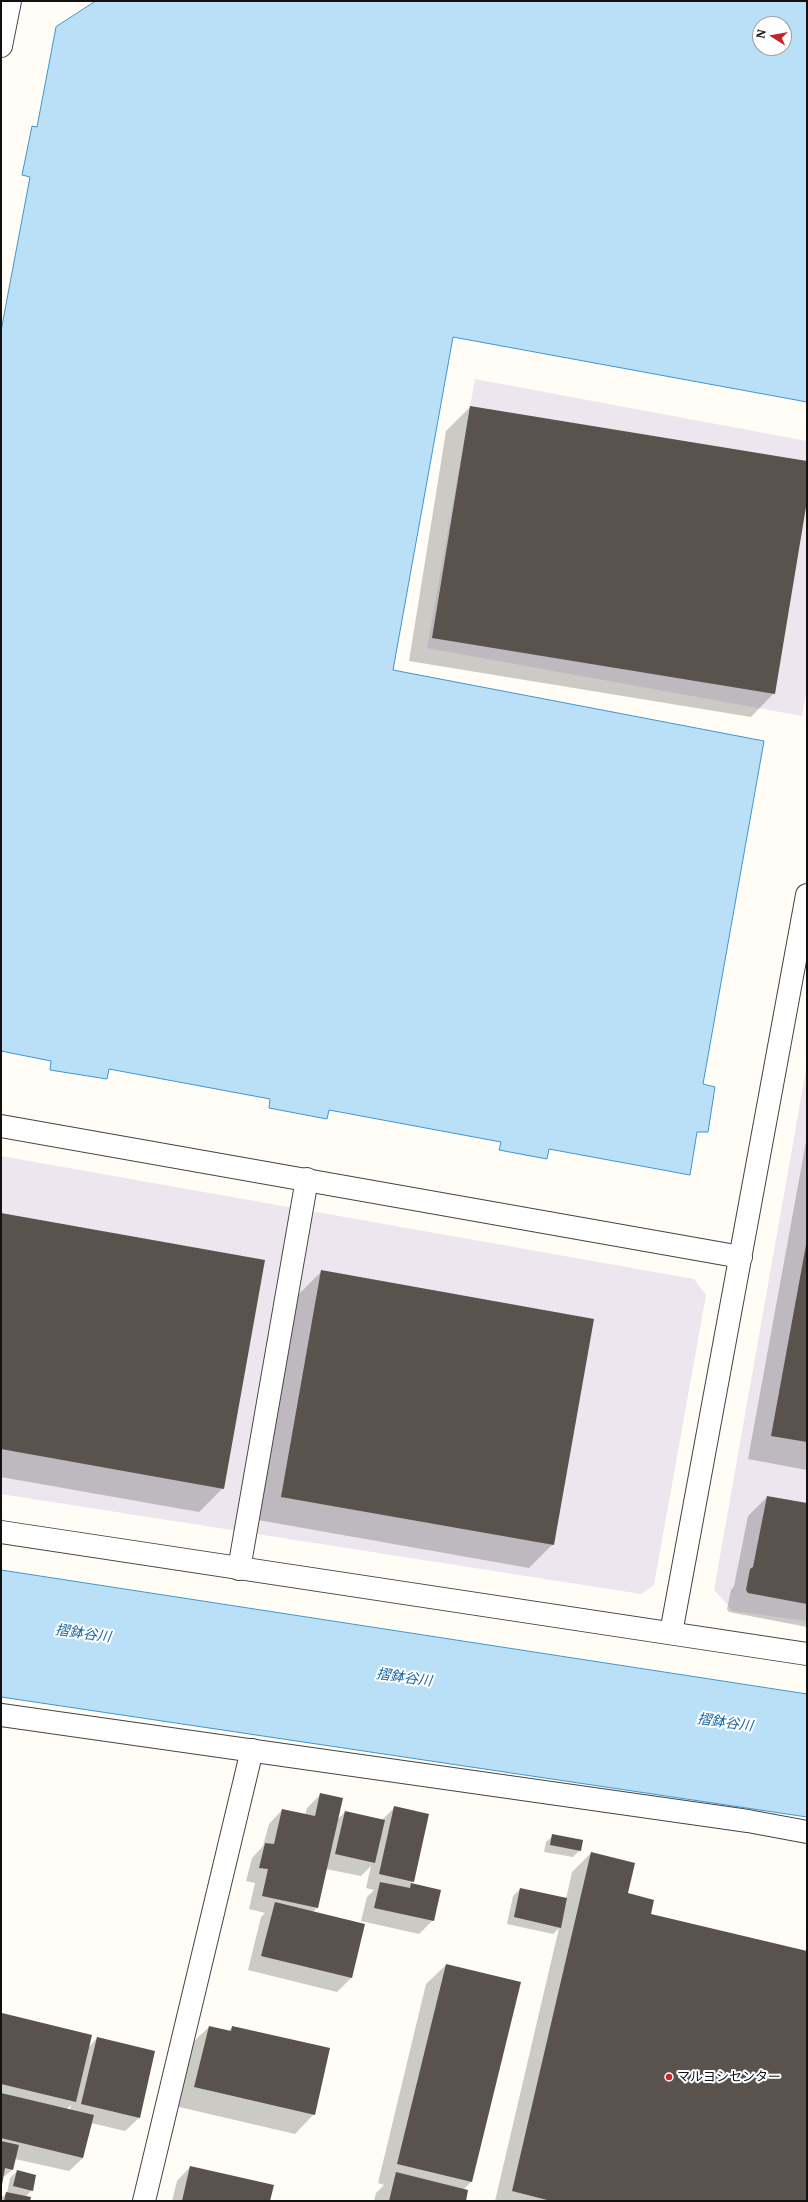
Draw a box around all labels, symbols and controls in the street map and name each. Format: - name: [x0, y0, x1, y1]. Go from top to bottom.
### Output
- north arrow: [752, 16, 792, 56]
- text: N: [753, 28, 769, 40]
- water label: 摺鉢谷川: [54, 1622, 112, 1646]
- water label: 摺鉢谷川: [375, 1666, 433, 1690]
- water label: 摺鉢谷川: [696, 1711, 754, 1735]
- place label: マルヨシセンター: [677, 2069, 781, 2085]
- marker: マルヨシセンター: [664, 2072, 674, 2082]

